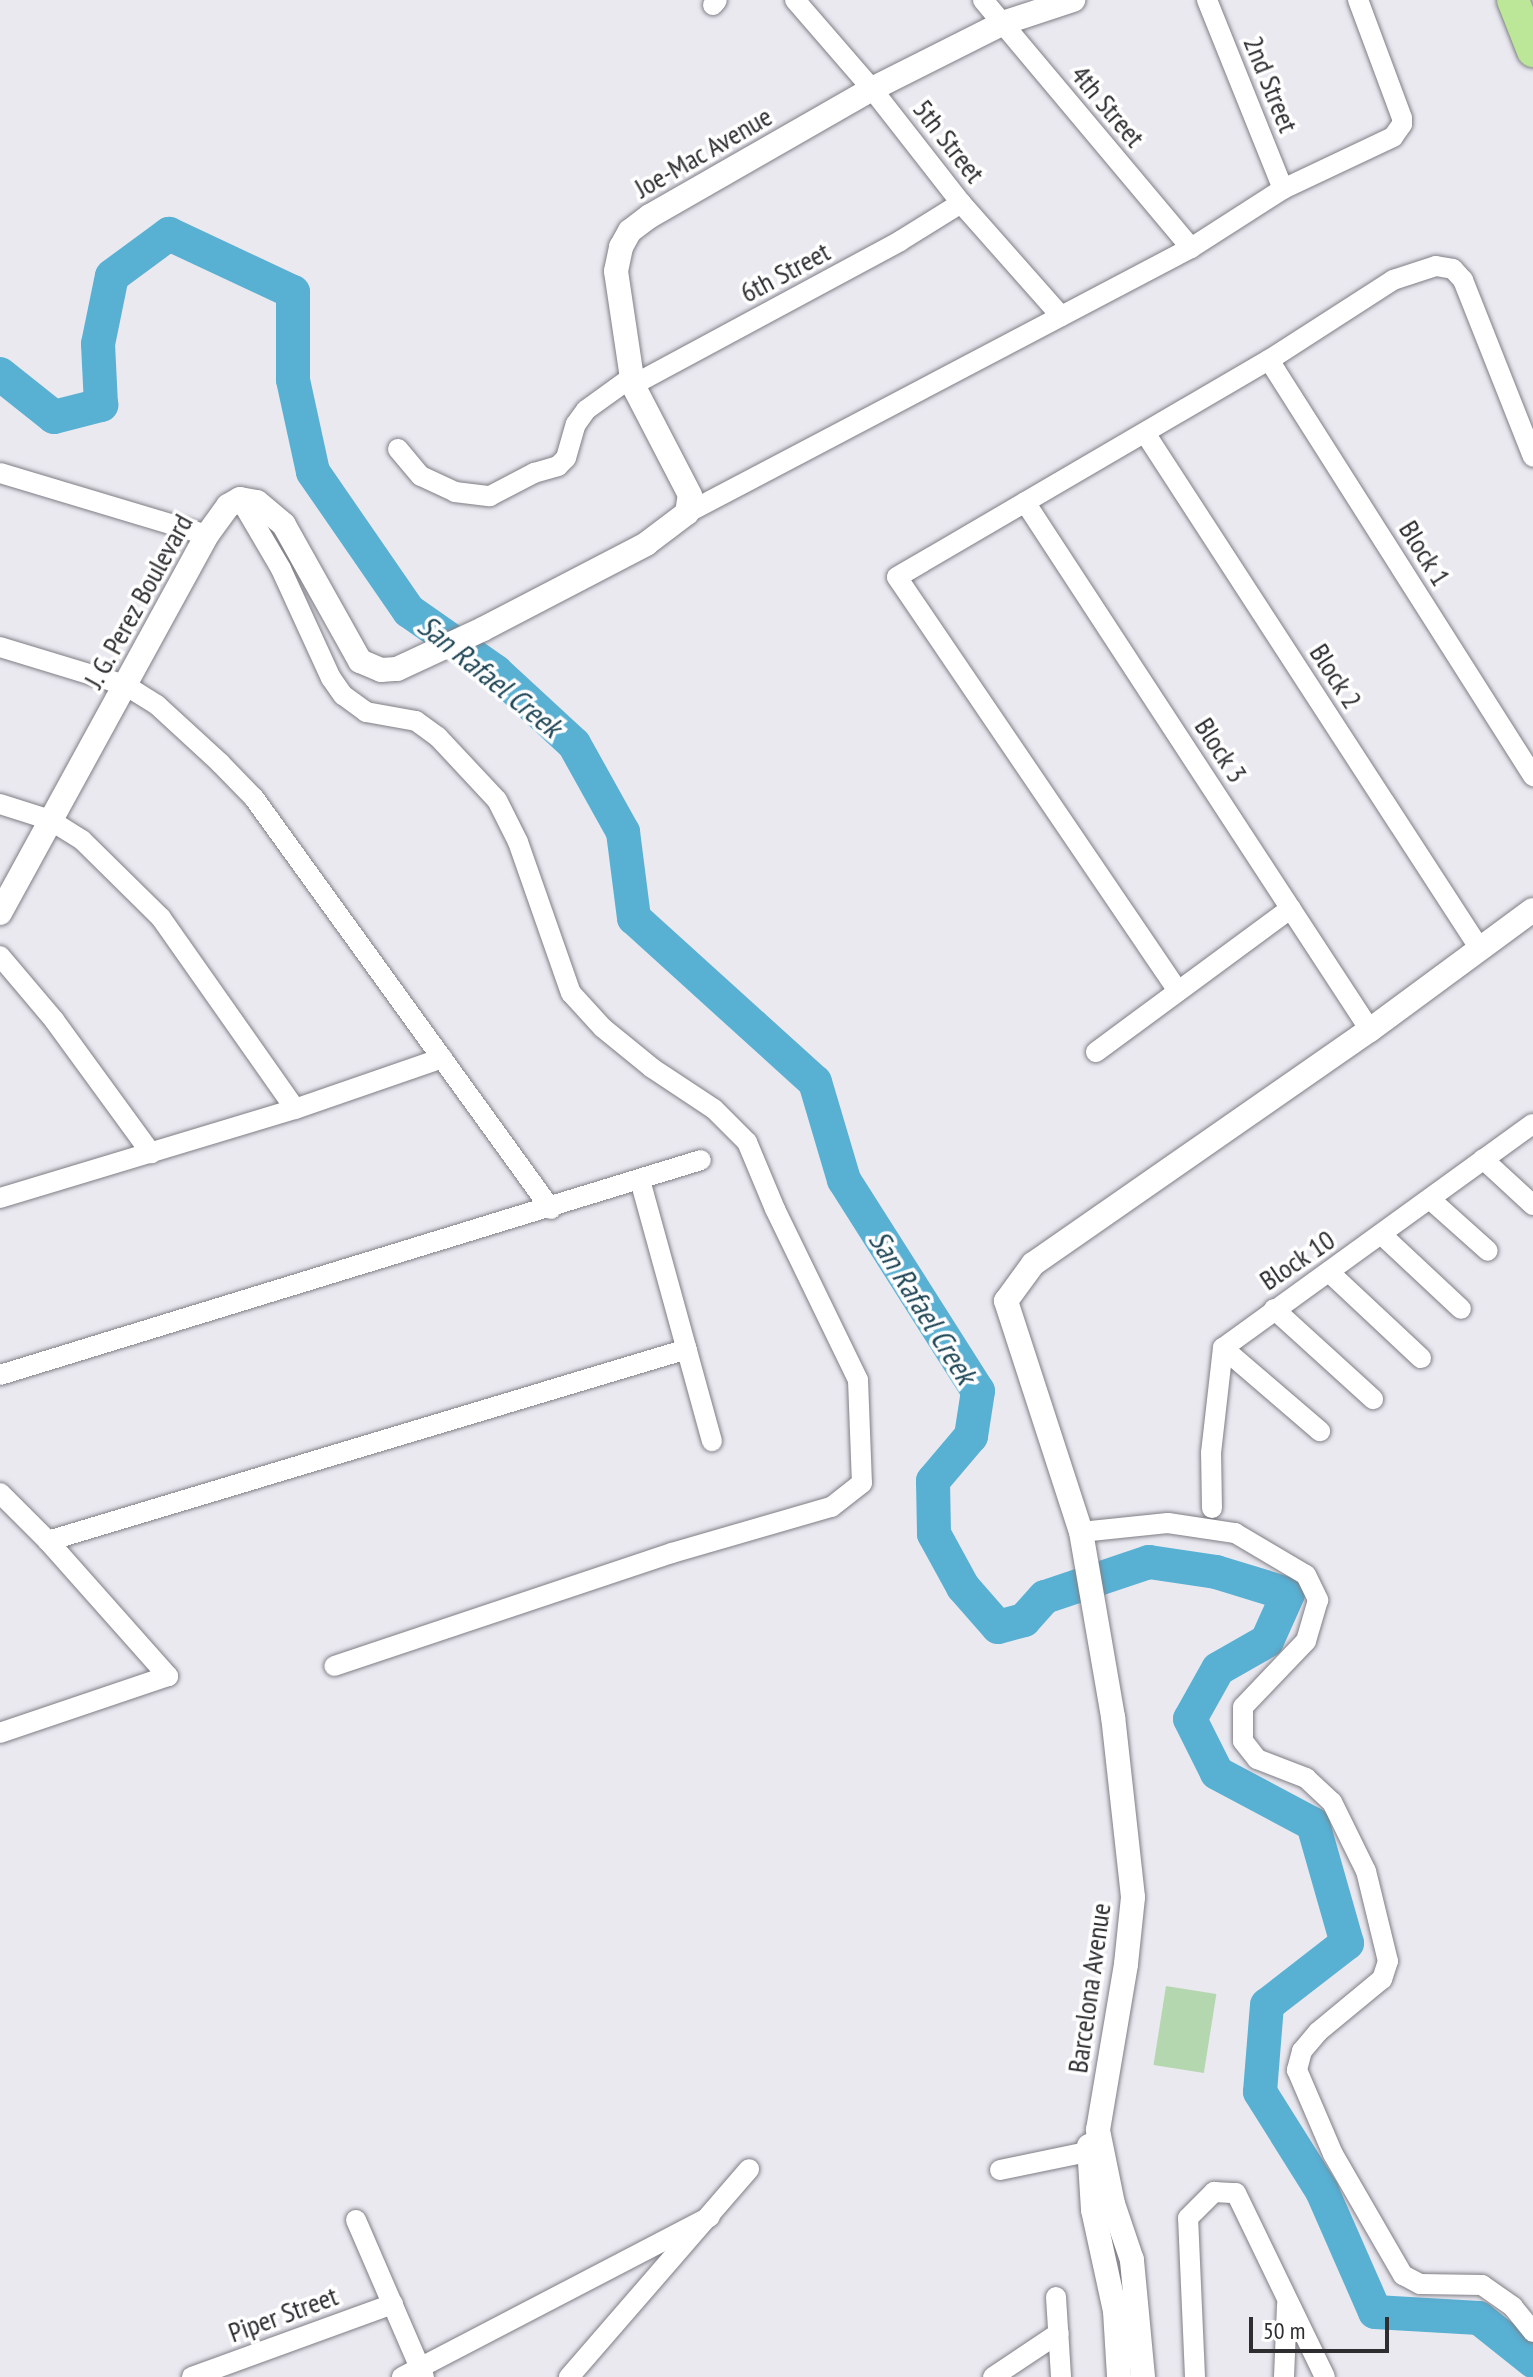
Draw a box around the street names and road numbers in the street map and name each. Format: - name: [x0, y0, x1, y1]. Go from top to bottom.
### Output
- street label: 2nd Street: [1237, 31, 1305, 137]
- street label: 4th Street: [1064, 58, 1152, 154]
- street label: 5th Street: [906, 93, 992, 189]
- street label: Joe-Mac Avenue: [628, 99, 778, 205]
- street label: 6th Street: [735, 235, 835, 309]
- street label: J. G. Perez Boulevard: [75, 506, 201, 696]
- street label: Block 1: [1392, 514, 1458, 592]
- street label: Block 2: [1303, 637, 1369, 715]
- street label: Block 3: [1188, 711, 1254, 789]
- street label: Block 10: [1253, 1223, 1341, 1297]
- street label: Barcelona Avenue: [1060, 1901, 1118, 2075]
- street label: Piper Street: [224, 2279, 342, 2349]

